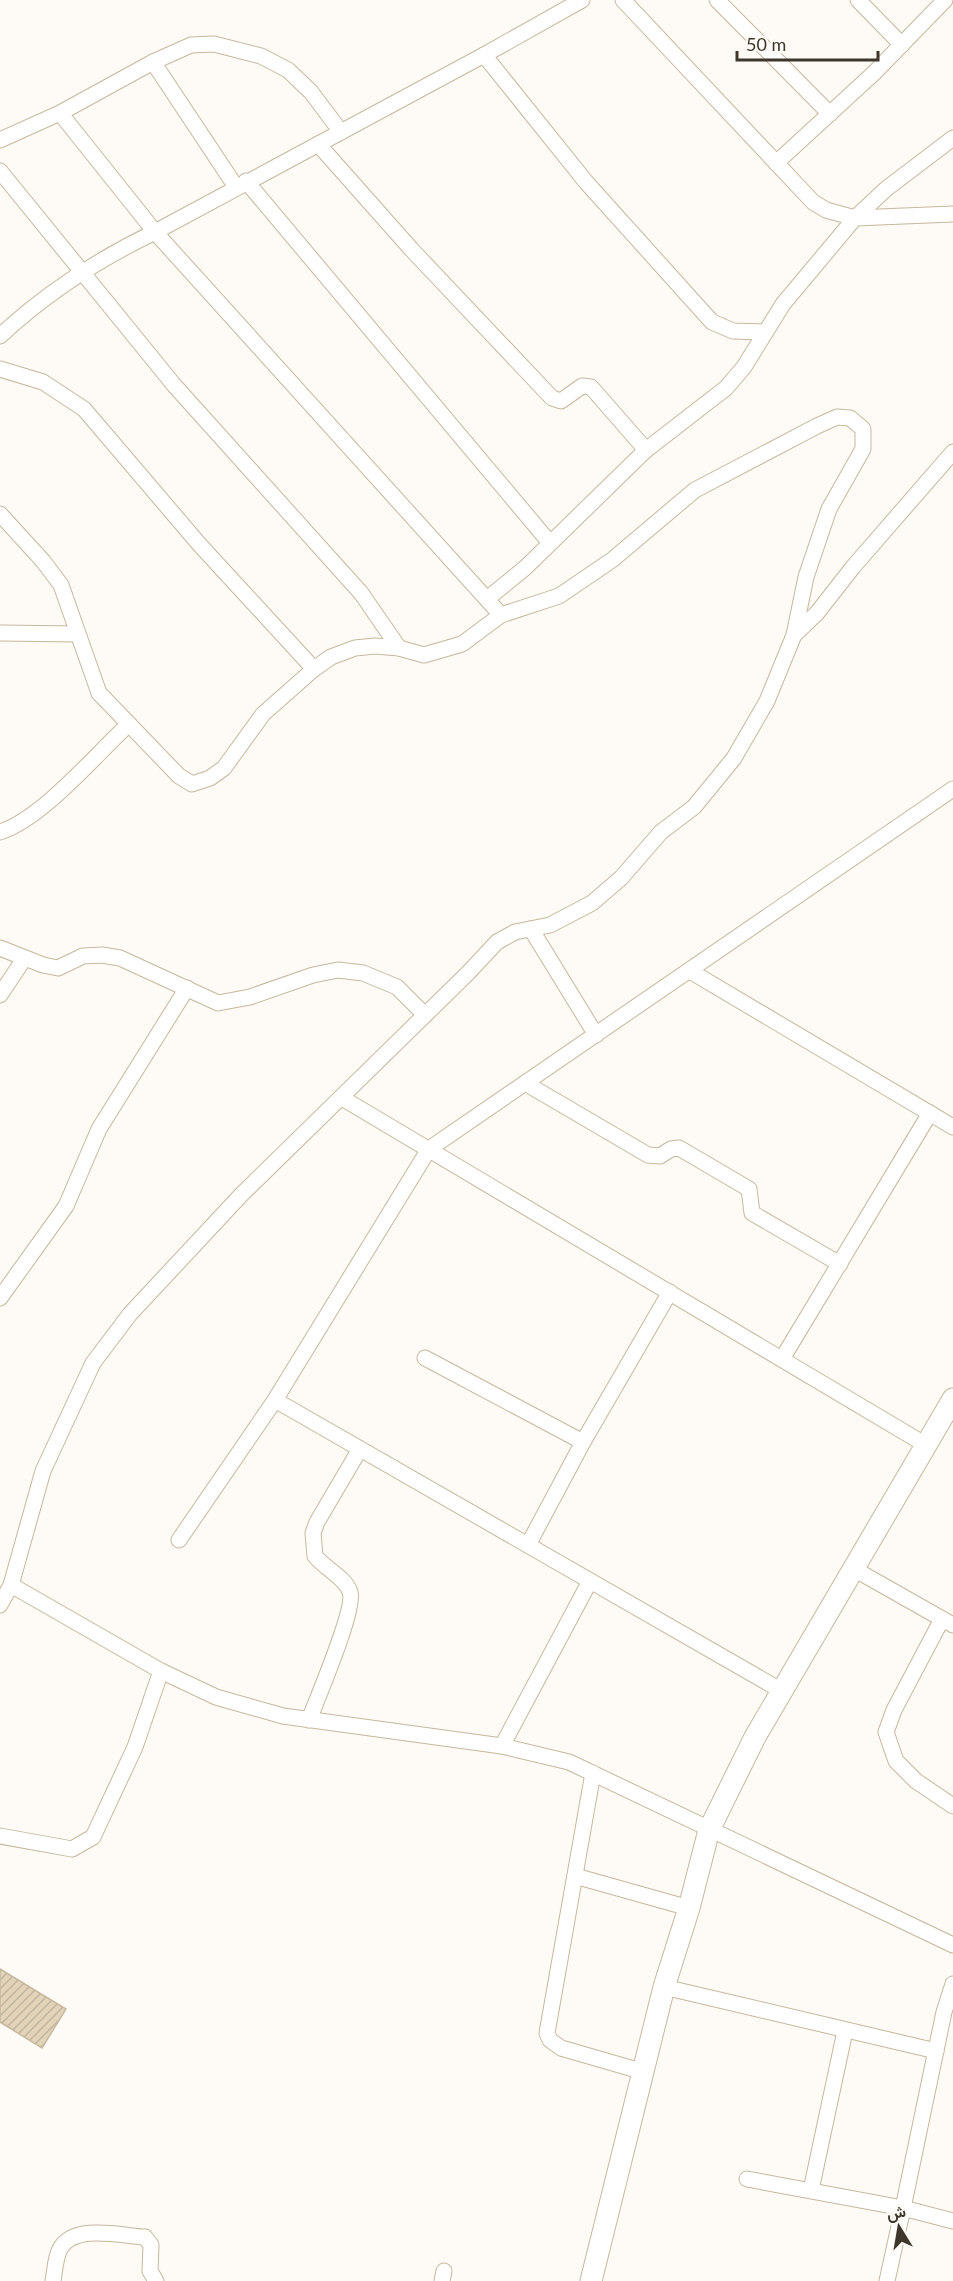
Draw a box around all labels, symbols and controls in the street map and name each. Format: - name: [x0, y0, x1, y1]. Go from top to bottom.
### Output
- scale bar: [737, 24, 878, 62]
- text: 50 m: [746, 33, 786, 55]
- north arrow: [869, 2197, 929, 2257]
- text: ش: [885, 2201, 907, 2224]

